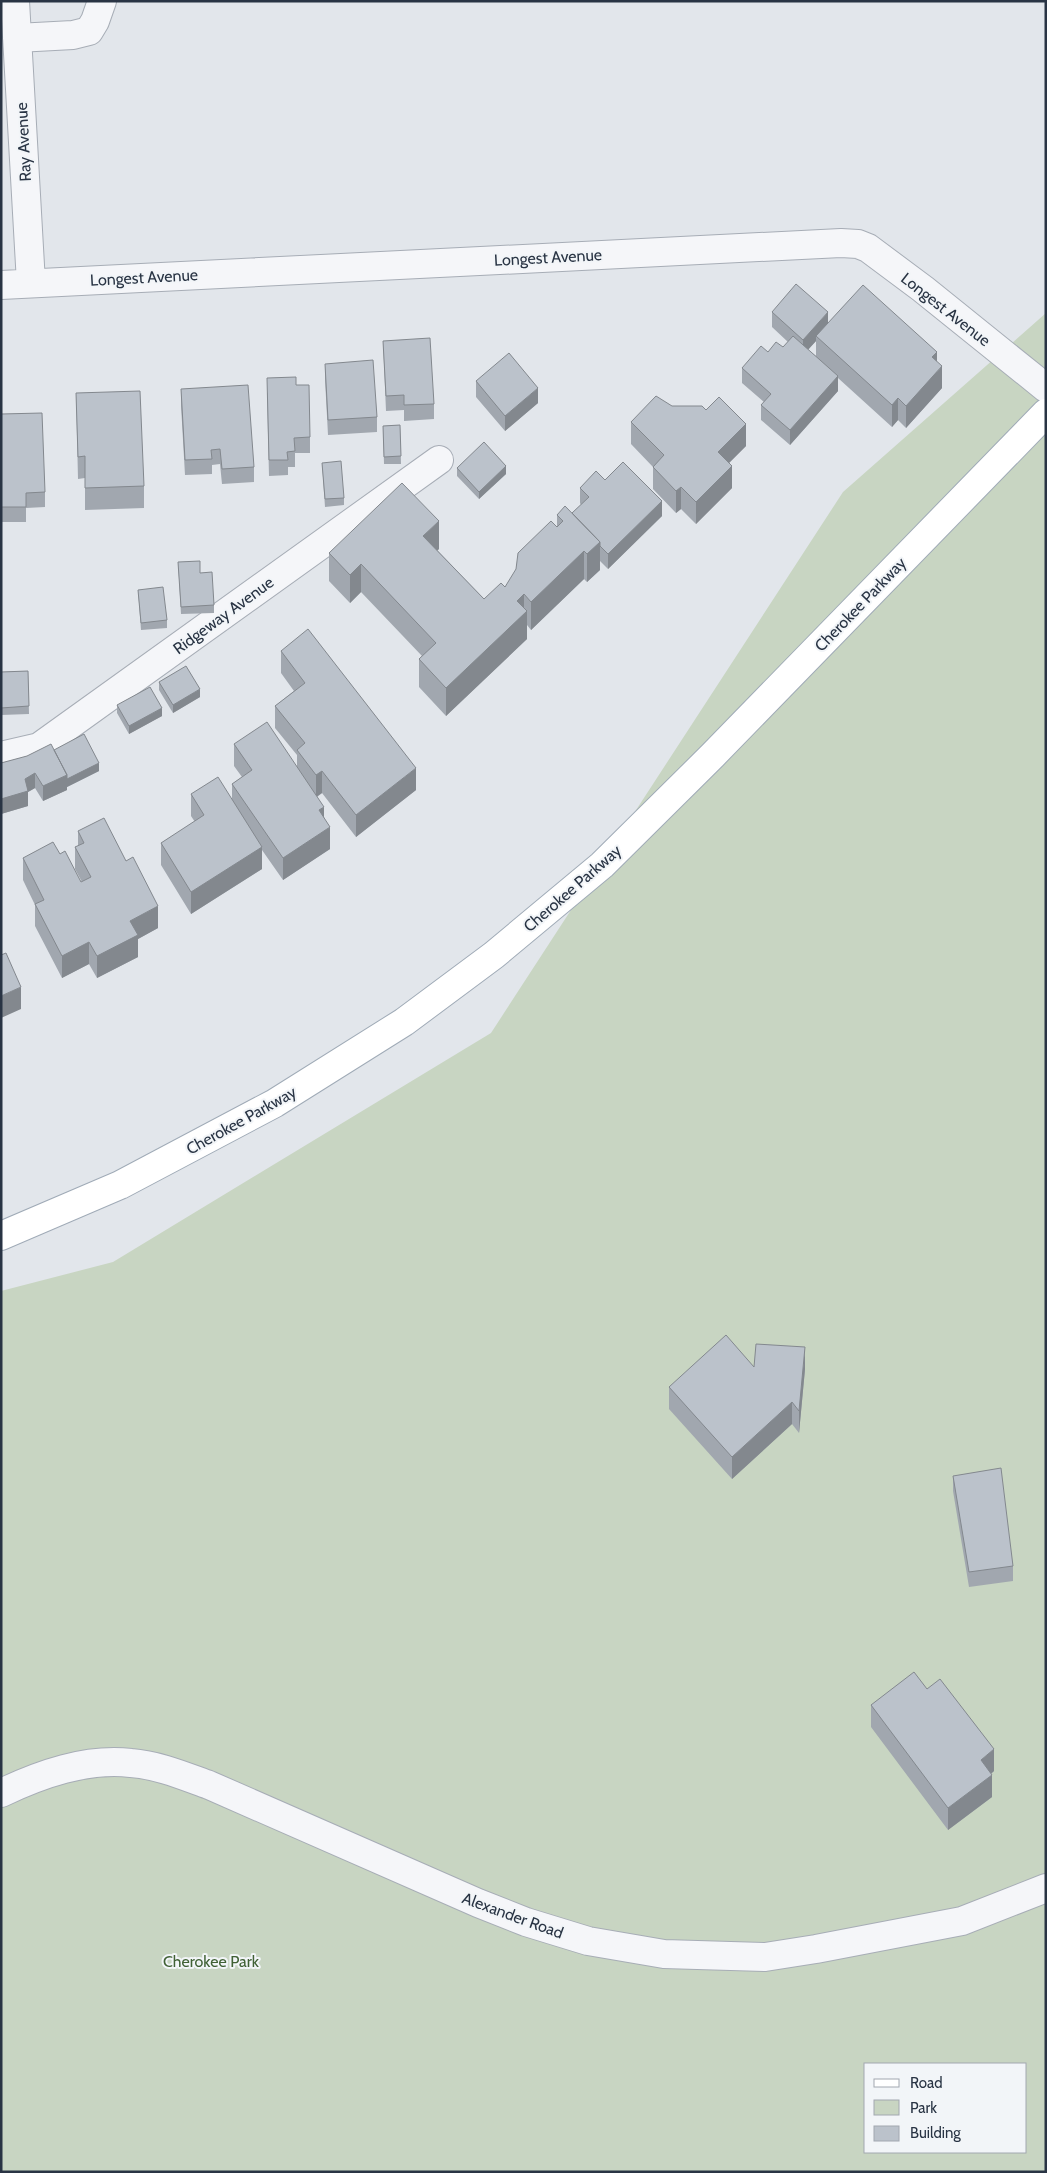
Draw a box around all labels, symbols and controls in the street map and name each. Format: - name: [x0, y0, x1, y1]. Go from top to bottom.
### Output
- street label: Ray Avenue: [12, 102, 35, 182]
- street label: Longest Avenue: [494, 245, 603, 270]
- street label: Longest Avenue: [90, 265, 199, 290]
- street label: Longest Avenue: [897, 269, 994, 350]
- street label: Cherokee Parkway: [811, 554, 910, 655]
- street label: Ridgeway Avenue: [169, 573, 277, 658]
- street label: Cherokee Parkway: [520, 841, 625, 936]
- street label: Cherokee Parkway: [183, 1082, 300, 1159]
- street label: Alexander Road: [460, 1888, 566, 1943]
- park label: Cherokee Park: [163, 1952, 260, 1971]
- legend: [864, 2063, 1027, 2153]
- text: Road: [910, 2074, 943, 2092]
- text: Park: [910, 2099, 937, 2117]
- text: Building: [910, 2124, 961, 2142]

